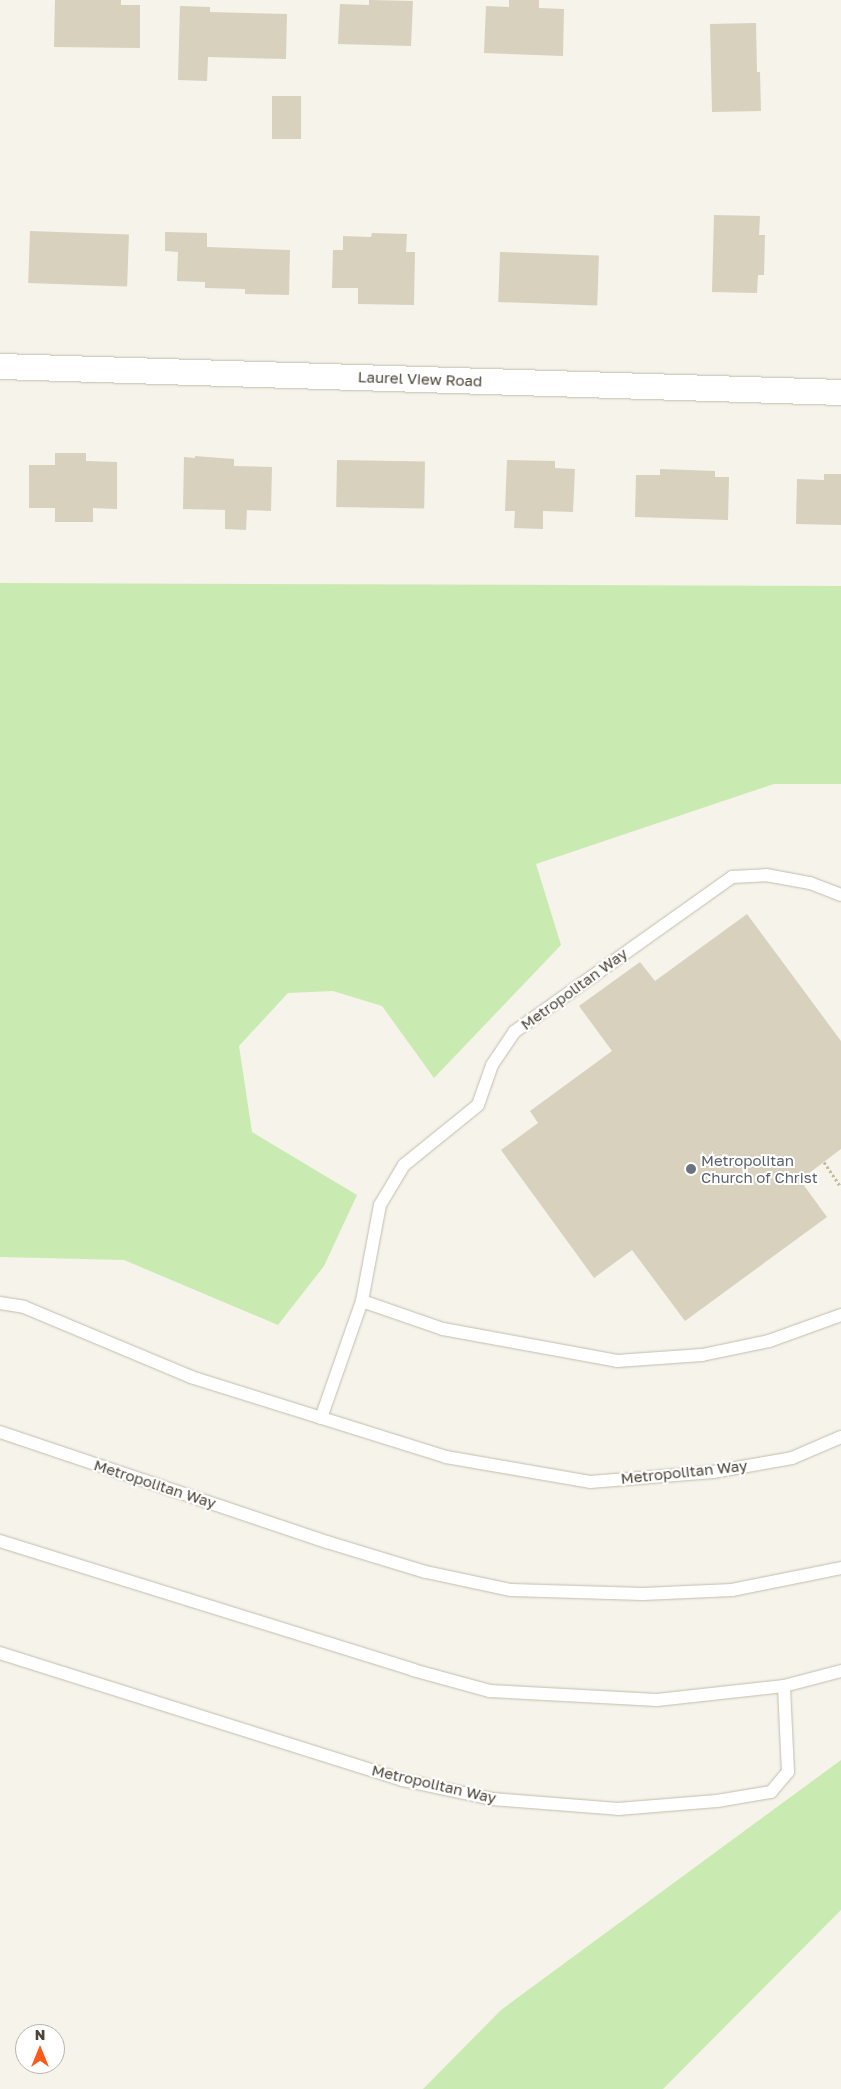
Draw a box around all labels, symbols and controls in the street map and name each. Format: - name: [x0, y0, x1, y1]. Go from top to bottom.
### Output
- street label: Laurel View Road: [357, 368, 483, 390]
- street label: Metropolitan Way: [517, 944, 631, 1034]
- place label: Metropolitan Church of Christ: [701, 1151, 818, 1186]
- marker: Metropolitan Church of Christ: [685, 1163, 697, 1175]
- street label: Metropolitan Way: [92, 1456, 218, 1512]
- street label: Metropolitan Way: [620, 1456, 748, 1488]
- street label: Metropolitan Way: [370, 1761, 498, 1807]
- north arrow: [15, 2024, 65, 2074]
- text: N: [35, 2026, 45, 2043]

